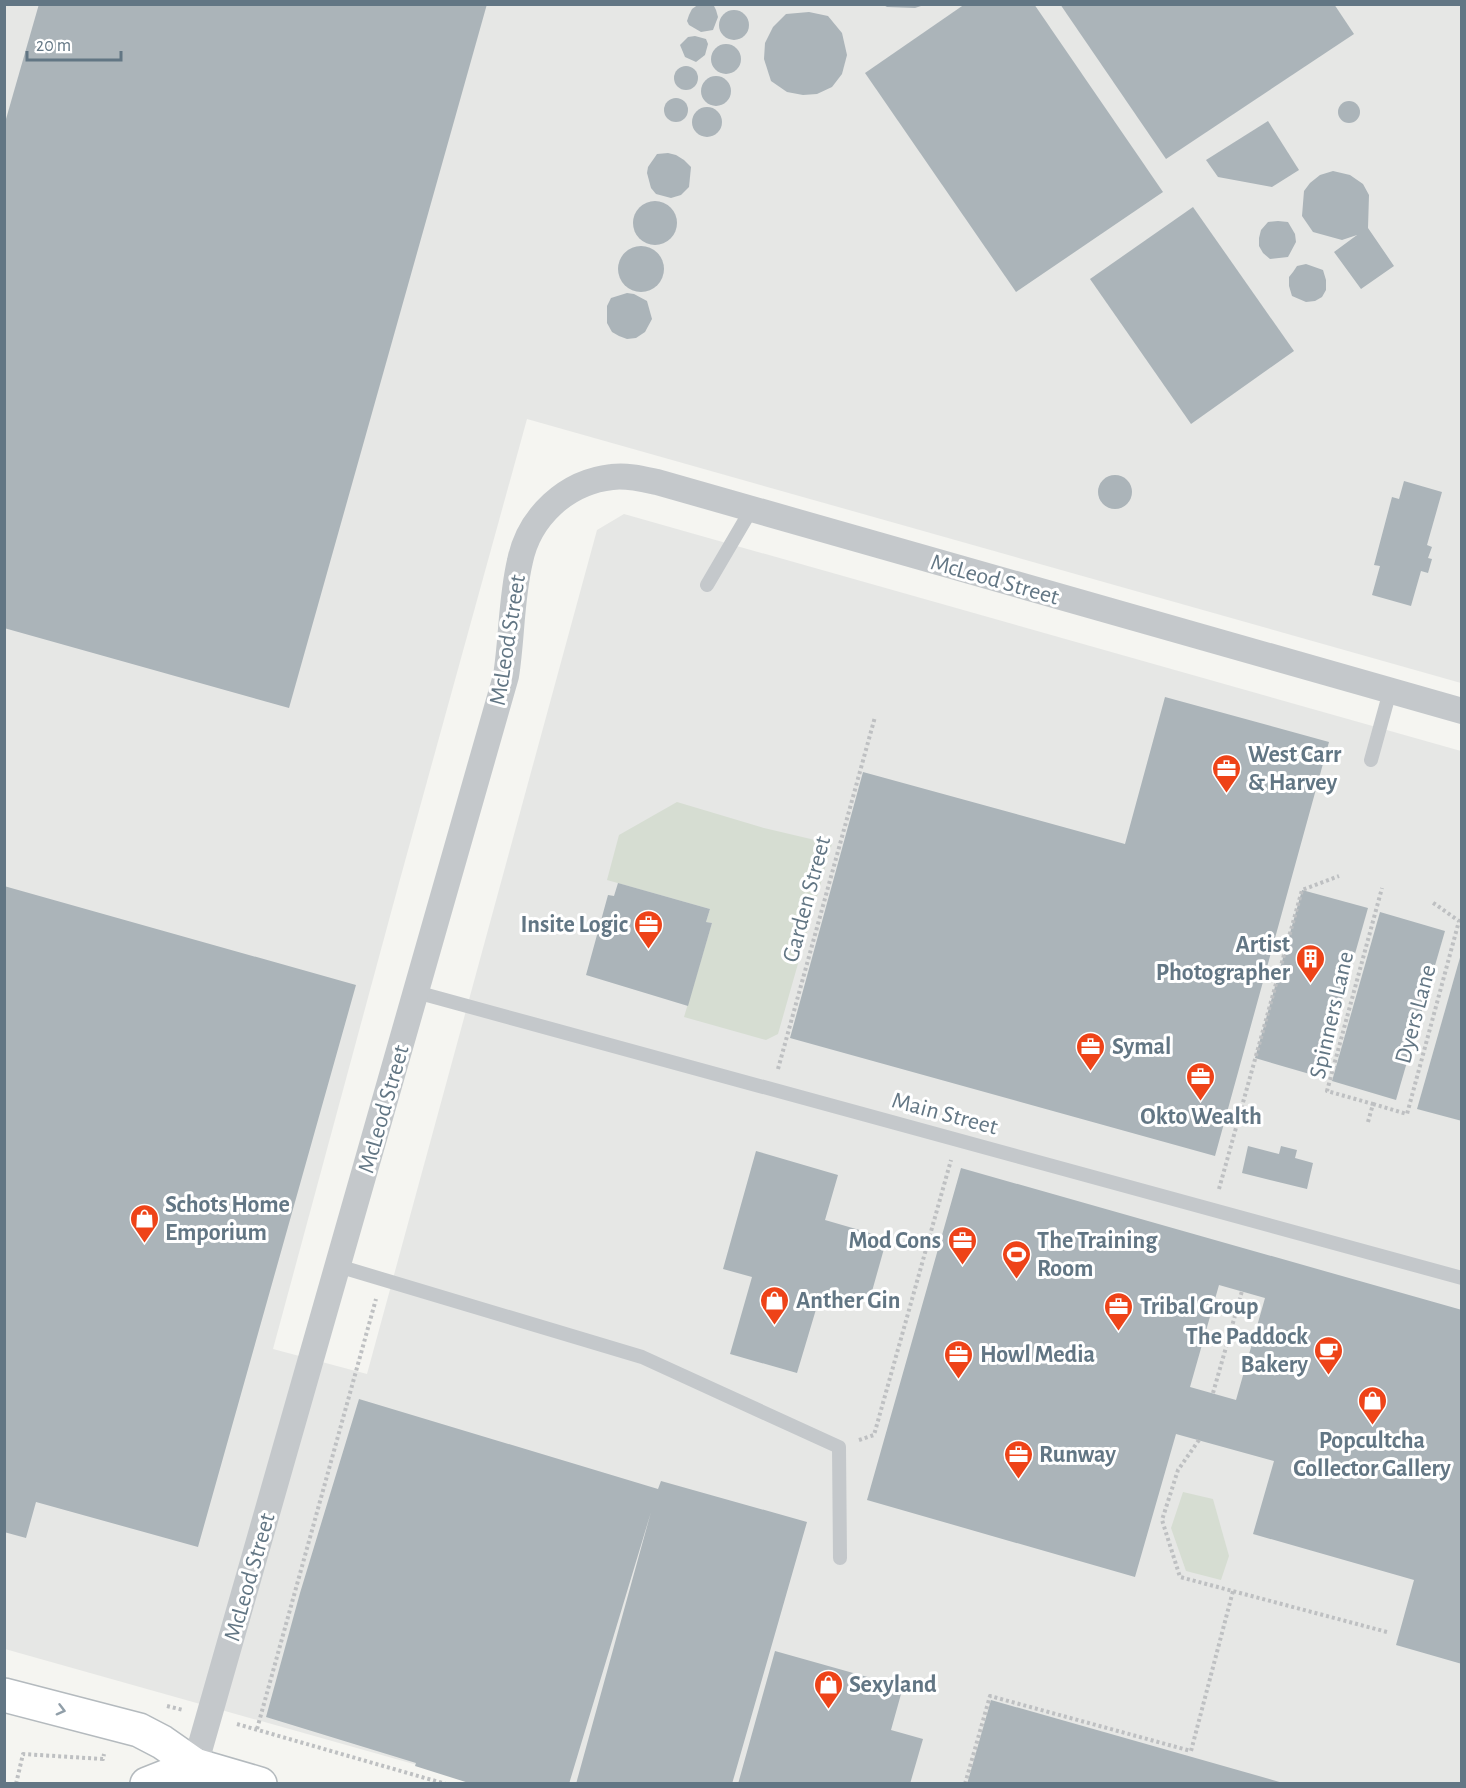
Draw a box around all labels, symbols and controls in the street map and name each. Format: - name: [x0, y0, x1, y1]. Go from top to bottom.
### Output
- scale bar: [27, 24, 122, 62]
- text: 20 m: [36, 37, 71, 55]
- street label: McLeod Street: [928, 550, 1062, 610]
- street label: McLeod Street: [486, 573, 530, 707]
- place label: West Carr & Harvey: [1248, 743, 1342, 795]
- office icon: West Carr & Harvey: [1211, 752, 1243, 794]
- street label: Garden Street: [779, 833, 835, 965]
- office icon: Insite Logic: [633, 908, 665, 950]
- place label: Insite Logic: [520, 913, 628, 937]
- place label: Artist Photographer: [1156, 933, 1291, 985]
- building icon: Artist Photographer: [1295, 942, 1327, 984]
- street label: Spinners Lane: [1306, 949, 1358, 1081]
- street label: Dyers Lane: [1391, 962, 1441, 1066]
- office icon: Symal: [1075, 1030, 1107, 1072]
- place label: Symal: [1112, 1035, 1171, 1059]
- street label: McLeod Street: [354, 1042, 414, 1176]
- office icon: Okto Wealth: [1185, 1060, 1217, 1102]
- street label: Main Street: [889, 1088, 1001, 1140]
- place label: Okto Wealth: [1140, 1105, 1262, 1129]
- place label: Schots Home Emporium: [165, 1193, 290, 1245]
- shop icon: Schots Home Emporium: [128, 1202, 160, 1244]
- office icon: Mod Cons: [946, 1224, 978, 1266]
- place label: Mod Cons: [849, 1229, 941, 1253]
- place label: The Training Room: [1037, 1229, 1158, 1281]
- sports icon: The Training Room: [1000, 1238, 1032, 1280]
- shop icon: Anther Gin: [759, 1284, 791, 1326]
- place label: Anther Gin: [796, 1289, 900, 1313]
- office icon: Tribal Group: [1103, 1290, 1135, 1332]
- place label: Tribal Group: [1140, 1295, 1258, 1319]
- place label: The Paddock Bakery: [1186, 1325, 1308, 1377]
- cafe icon: The Paddock Bakery: [1313, 1334, 1345, 1376]
- office icon: Howl Media: [943, 1338, 975, 1380]
- place label: Howl Media: [980, 1343, 1095, 1367]
- shop icon: Popcultcha Collector Gallery: [1356, 1384, 1388, 1426]
- place label: Popcultcha Collector Gallery: [1293, 1429, 1451, 1481]
- office icon: Runway: [1002, 1438, 1034, 1480]
- place label: Runway: [1039, 1443, 1116, 1467]
- street label: McLeod Street: [220, 1510, 280, 1644]
- shop icon: Sexyland: [812, 1668, 844, 1710]
- place label: Sexyland: [849, 1673, 937, 1697]
- one-way arrow: [56, 1702, 66, 1715]

